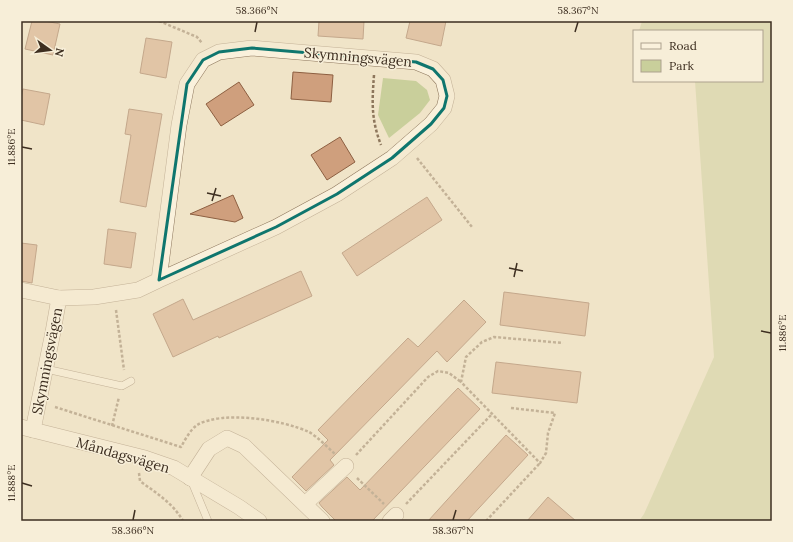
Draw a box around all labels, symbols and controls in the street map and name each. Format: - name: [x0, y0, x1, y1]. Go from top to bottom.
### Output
- text: 58.366°N: [236, 4, 279, 17]
- text: 58.367°N: [557, 4, 599, 17]
- north arrow: [30, 30, 70, 70]
- legend: [633, 30, 763, 82]
- text: Road: [669, 38, 697, 53]
- street label: Skymningsvägen: [303, 43, 413, 71]
- text: N: [52, 47, 68, 59]
- text: Park: [669, 58, 695, 73]
- text: 11.886°E: [5, 128, 18, 166]
- street label: Skymningsvägen: [28, 306, 66, 416]
- text: 11.886°E: [776, 314, 789, 352]
- street label: Måndagsvägen: [74, 433, 172, 477]
- text: 11.888°E: [5, 465, 18, 501]
- text: 58.366°N: [112, 524, 155, 537]
- text: 58.367°N: [432, 524, 474, 537]

